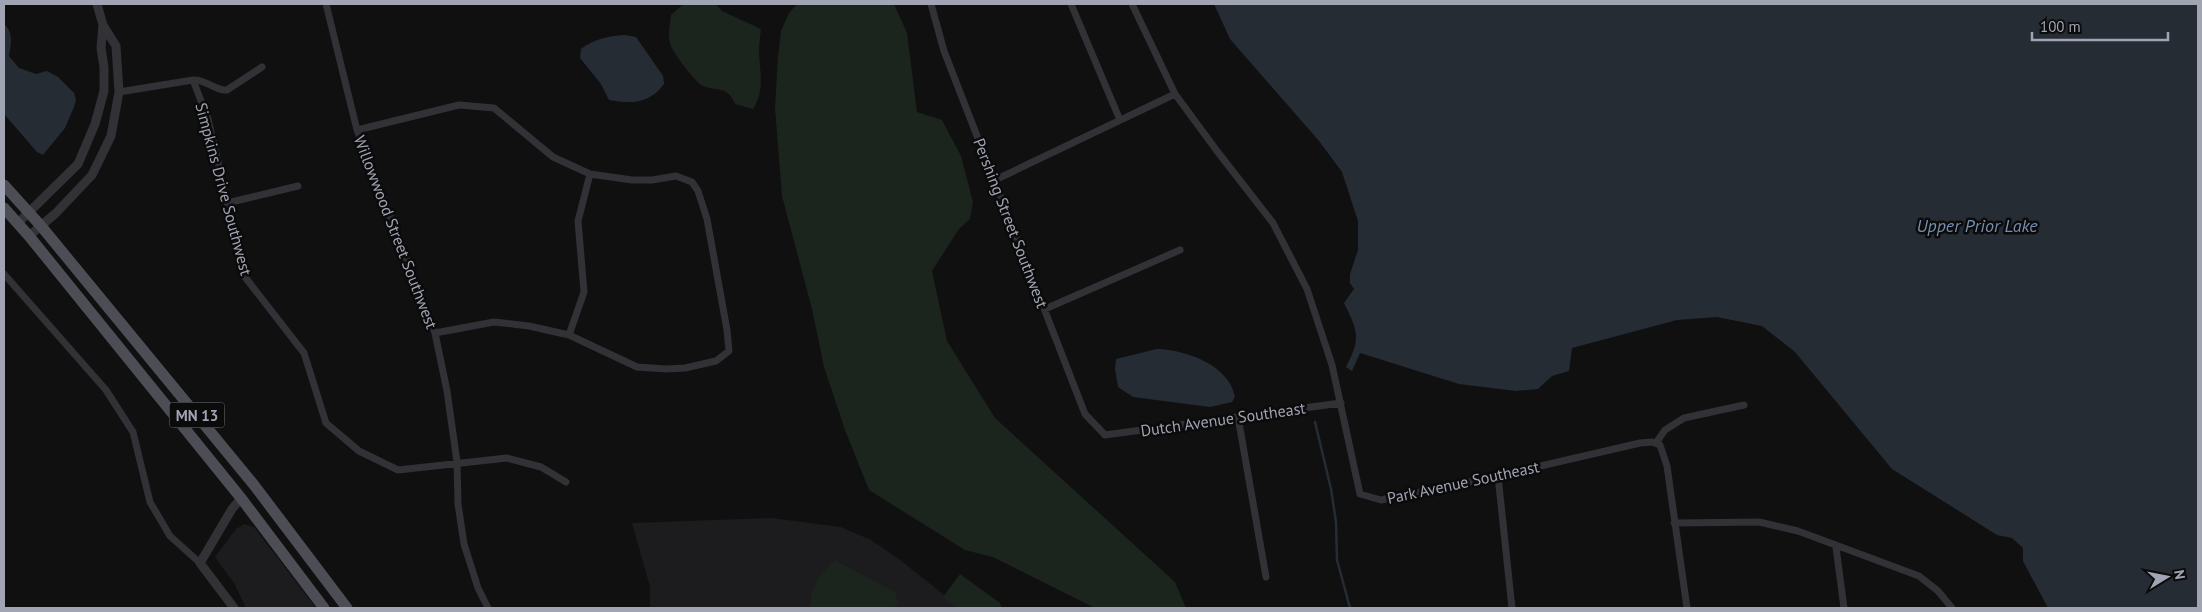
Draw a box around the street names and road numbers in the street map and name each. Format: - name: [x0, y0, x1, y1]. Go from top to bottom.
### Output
- street label: Simpkins Drive Southwest: [191, 100, 257, 278]
- street label: Willowwood Street Southwest: [350, 132, 442, 332]
- street label: Pershing Street Southwest: [969, 135, 1053, 311]
- street label: Dutch Avenue Southeast: [1139, 397, 1307, 440]
- road number: MN 13: [170, 402, 224, 428]
- street label: Park Avenue Southeast: [1385, 456, 1541, 508]

